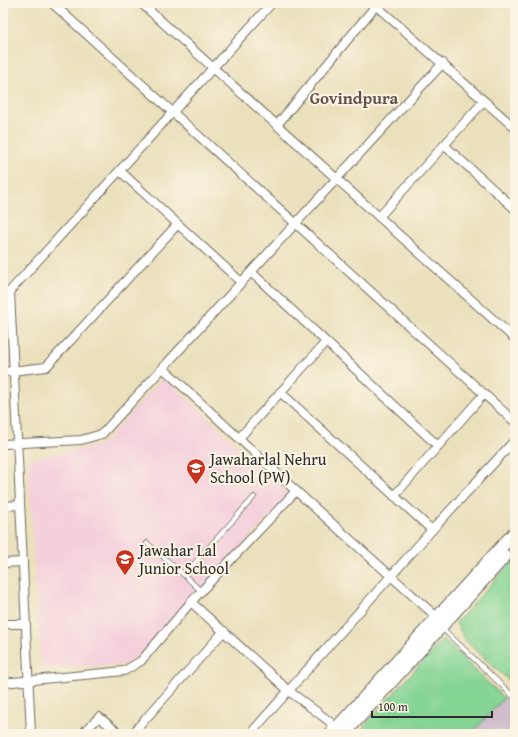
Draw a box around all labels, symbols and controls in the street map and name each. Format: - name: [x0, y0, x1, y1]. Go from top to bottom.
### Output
- district label: Govindpura: [310, 85, 399, 110]
- place label: Jawaharlal Nehru School (PW): [208, 447, 327, 489]
- school or university icon: Jawaharlal Nehru School (PW): [185, 457, 207, 485]
- place label: Jawahar Lal Junior School: [137, 538, 229, 580]
- school or university icon: Jawahar Lal Junior School: [114, 548, 136, 576]
- scale bar: [372, 693, 492, 719]
- text: 100 m: [378, 698, 408, 715]

